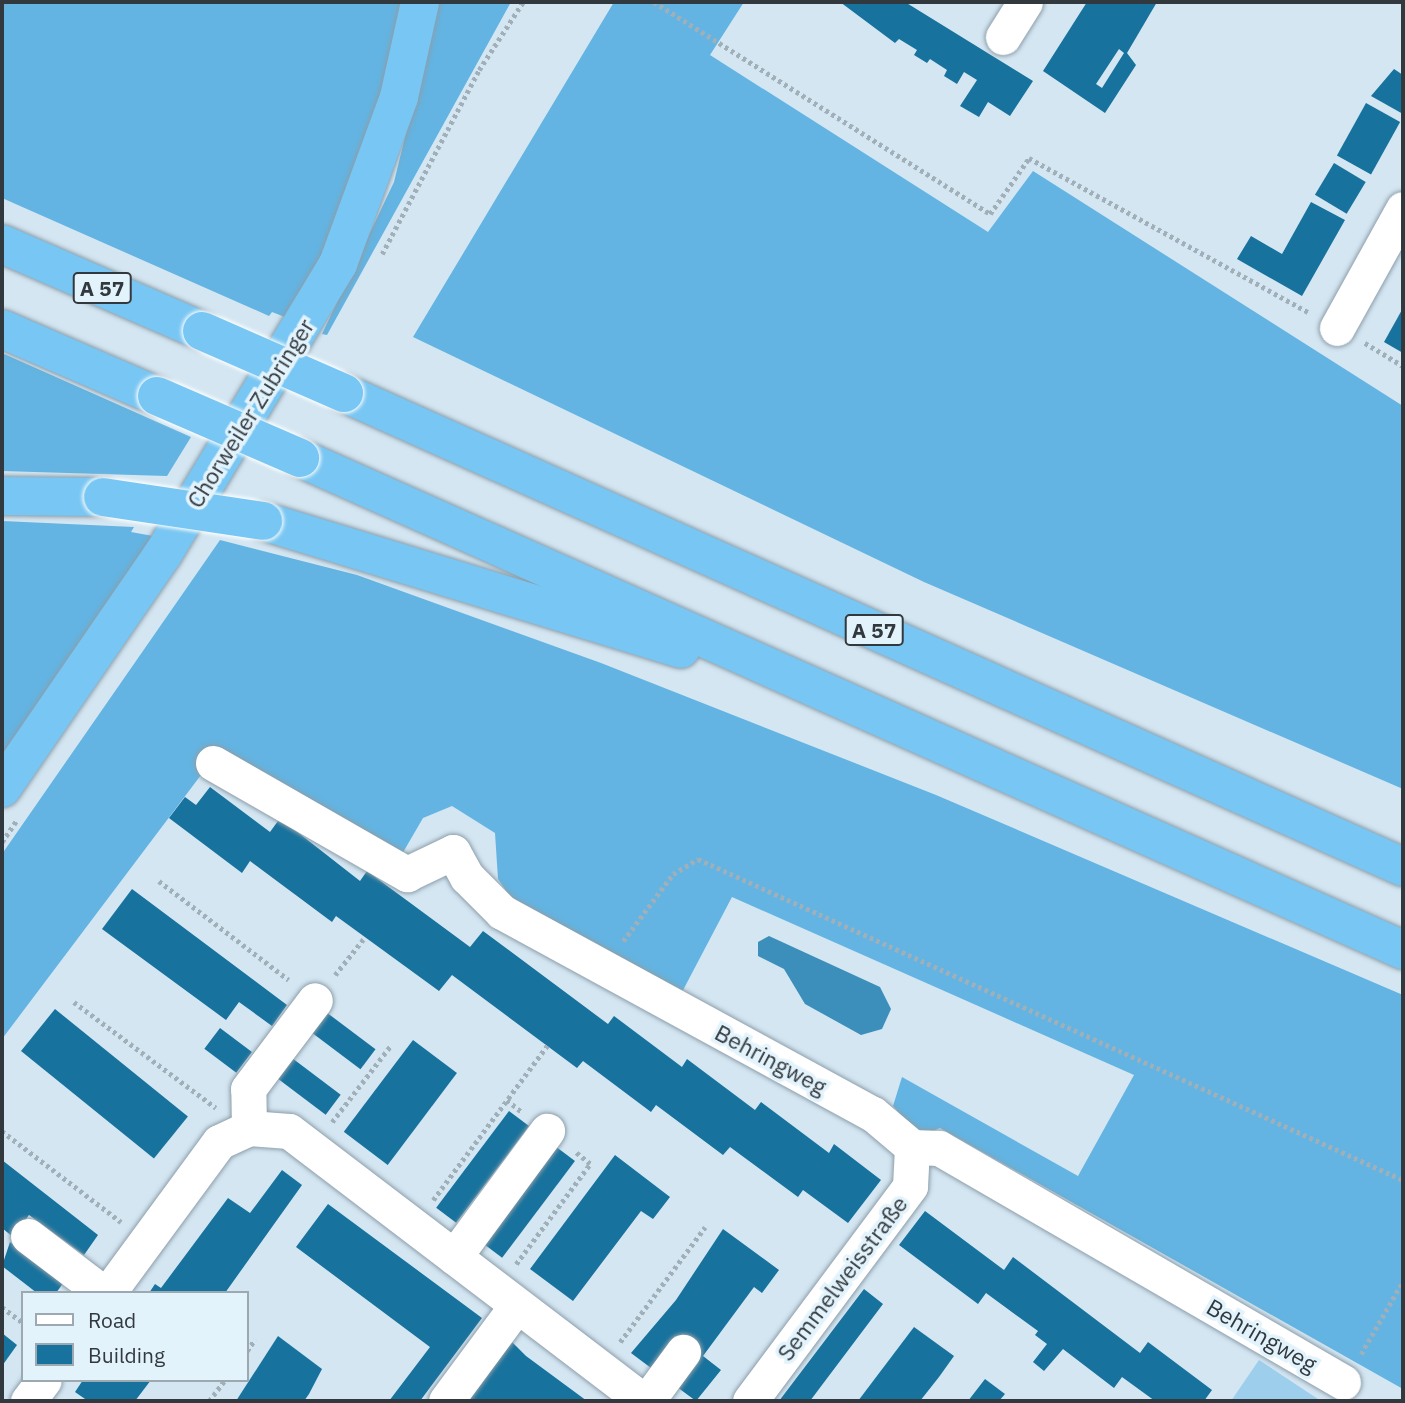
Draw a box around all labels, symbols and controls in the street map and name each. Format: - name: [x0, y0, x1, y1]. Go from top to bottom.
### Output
- road number: A 57: [72, 270, 132, 306]
- street label: Chorweiler Zubringer: [181, 313, 319, 513]
- road number: A 57: [844, 612, 904, 648]
- street label: Behringweg: [710, 1018, 832, 1100]
- street label: Semmelweisstraße: [771, 1190, 913, 1366]
- legend: [21, 1291, 248, 1382]
- street label: Behringweg: [1202, 1292, 1322, 1378]
- text: Road: [88, 1306, 136, 1334]
- text: Building: [88, 1341, 165, 1369]

